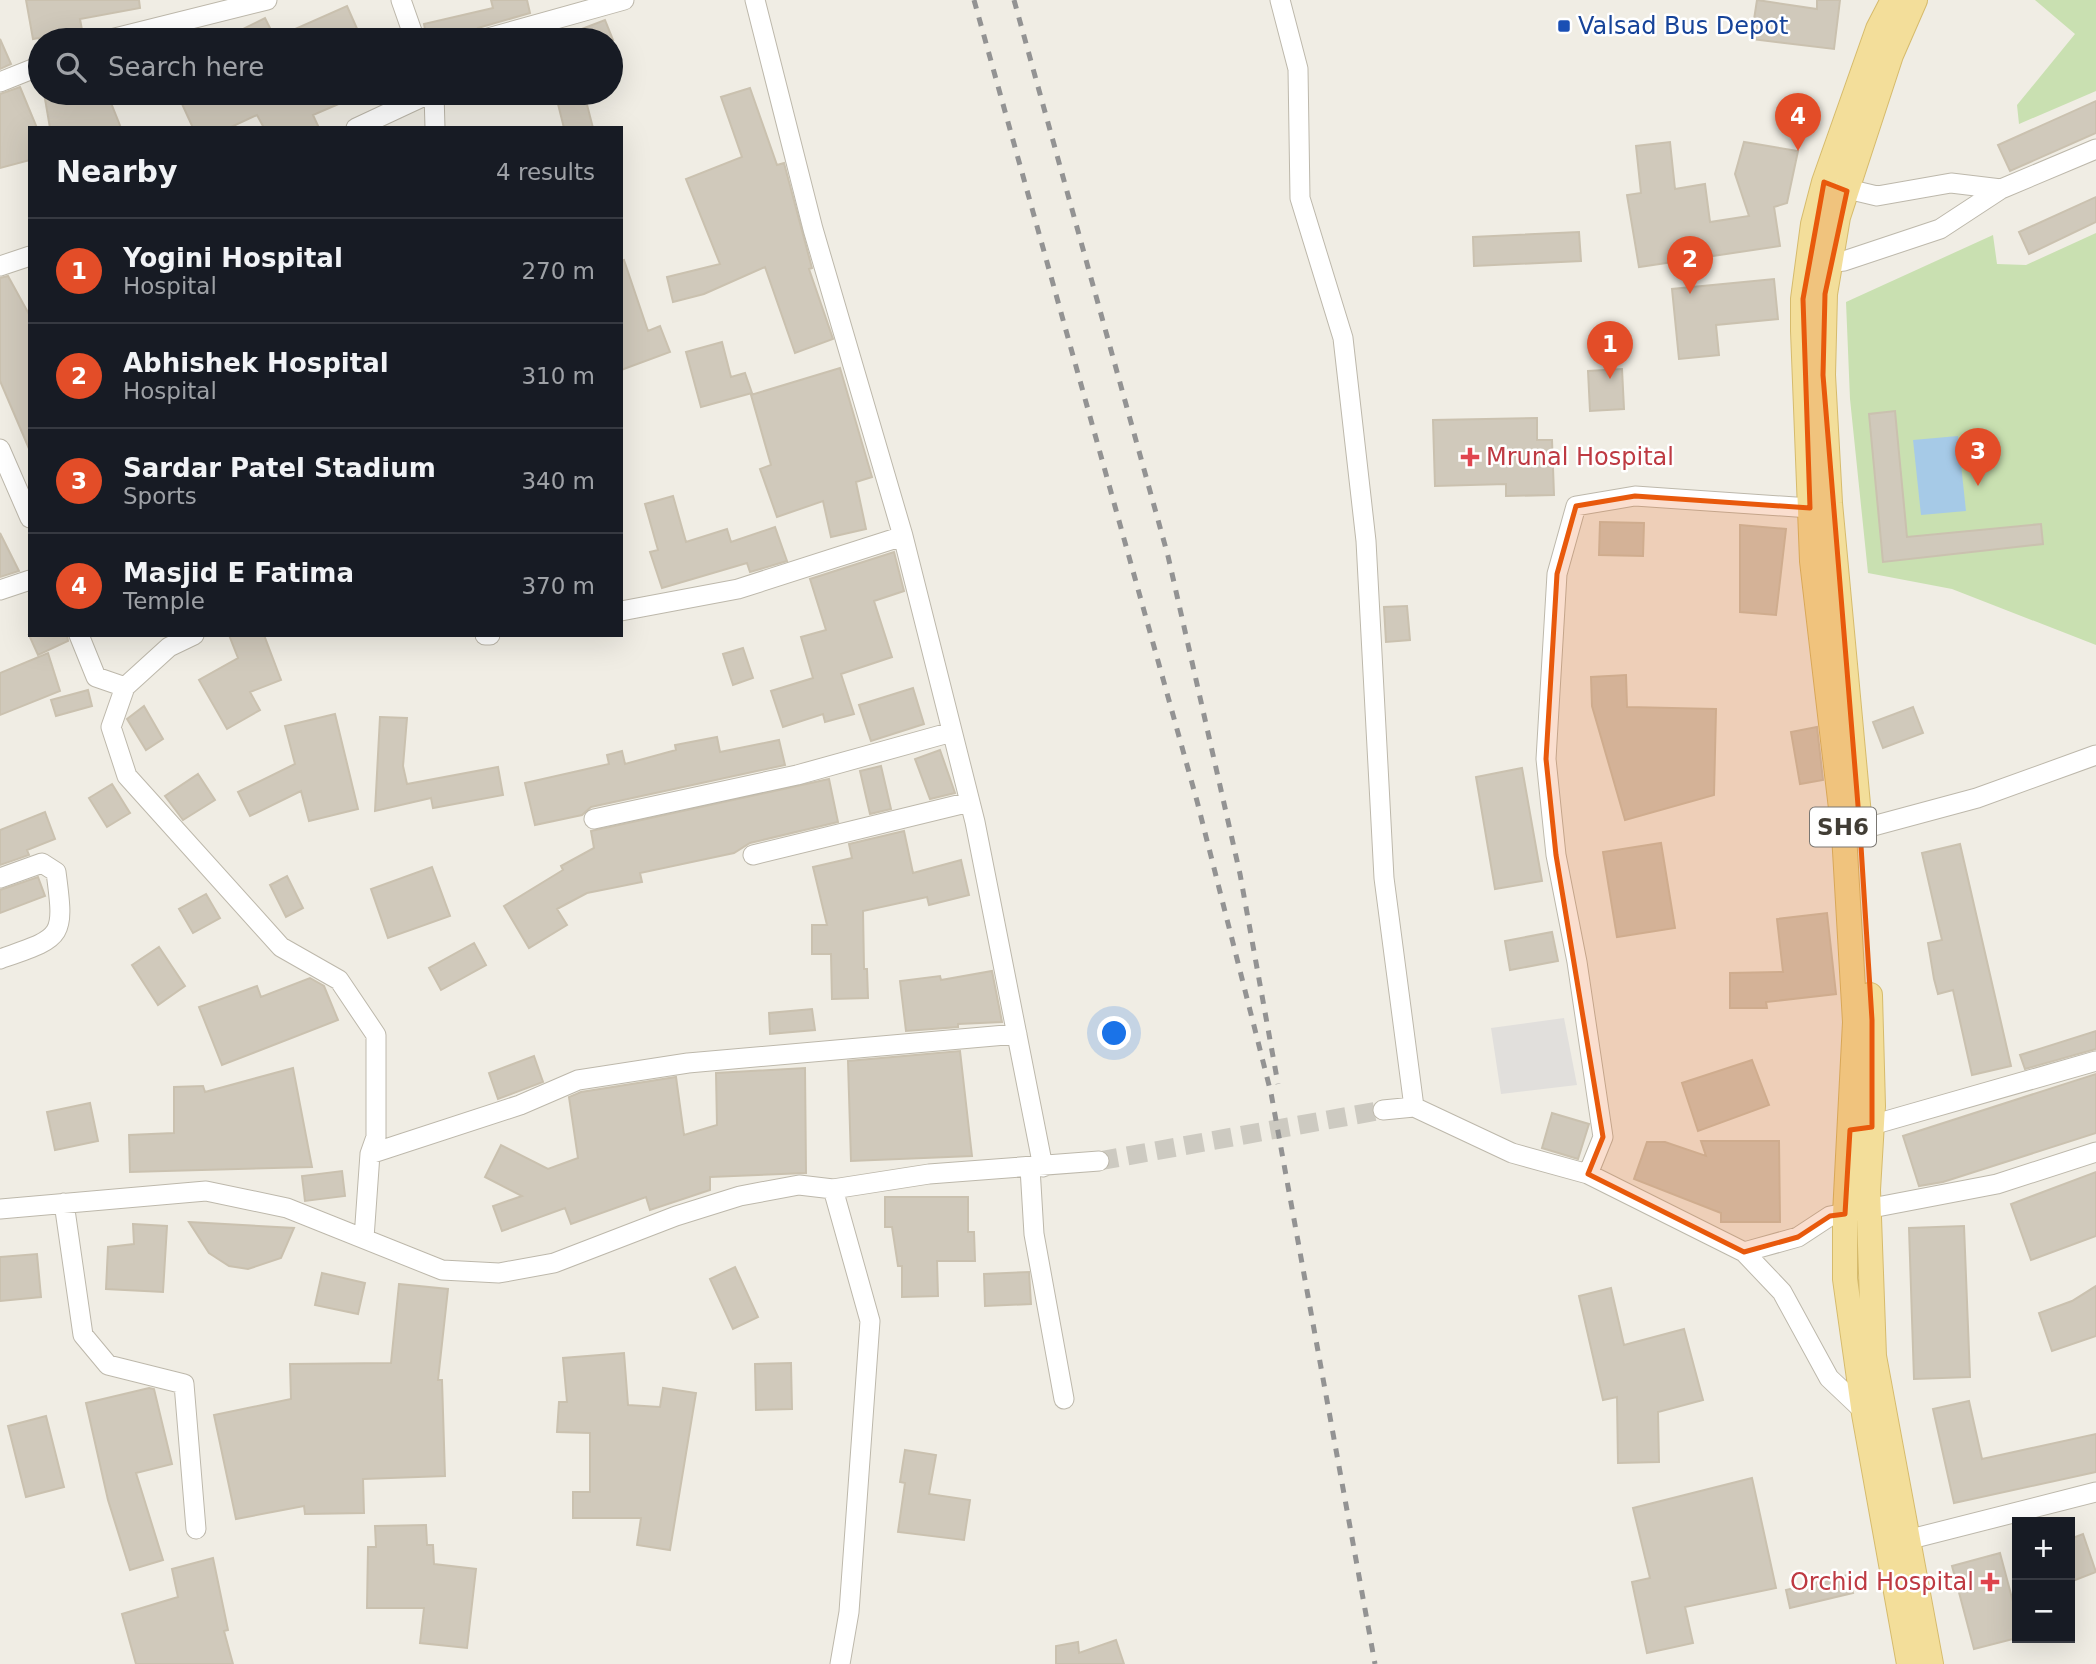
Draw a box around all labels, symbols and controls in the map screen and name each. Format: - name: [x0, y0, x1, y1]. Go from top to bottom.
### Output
- place label: Valsad Bus Depot: [1578, 12, 1788, 40]
- marker: Valsad Bus Depot: [1556, 18, 1572, 34]
- search box: [28, 28, 623, 105]
- icon: search: [52, 48, 90, 86]
- text: Search here: [108, 52, 264, 82]
- pin: 4: [1775, 93, 1821, 151]
- text: Nearby: [56, 154, 178, 189]
- text: 4 results: [496, 159, 595, 185]
- pin: 2: [1667, 236, 1713, 294]
- text: Yogini Hospital: [123, 243, 343, 273]
- text: 1: [71, 258, 87, 284]
- text: 270 m: [521, 258, 595, 284]
- text: Hospital: [123, 273, 217, 299]
- pin: 1: [1587, 321, 1633, 379]
- text: Abhishek Hospital: [123, 348, 389, 378]
- text: 2: [71, 363, 87, 389]
- text: 310 m: [521, 363, 595, 389]
- text: Hospital: [123, 378, 217, 404]
- pin: 3: [1955, 428, 2001, 486]
- place label: Mrunal Hospital: [1486, 443, 1674, 471]
- marker: Mrunal Hospital: [1460, 447, 1480, 467]
- text: Sardar Patel Stadium: [123, 453, 436, 483]
- text: 3: [71, 468, 87, 494]
- text: 340 m: [521, 468, 595, 494]
- text: Sports: [123, 483, 197, 509]
- text: Masjid E Fatima: [123, 558, 354, 588]
- text: 4: [71, 573, 87, 599]
- text: 370 m: [521, 573, 595, 599]
- text: Temple: [123, 588, 205, 614]
- road number: SH6: [1810, 807, 1876, 846]
- your location: [1097, 1016, 1131, 1050]
- map controls: [2012, 1517, 2075, 1643]
- button: +: [2012, 1517, 2075, 1580]
- place label: Orchid Hospital: [1790, 1568, 1974, 1596]
- marker: Orchid Hospital: [1980, 1572, 2000, 1592]
- button: −: [2012, 1580, 2075, 1643]

